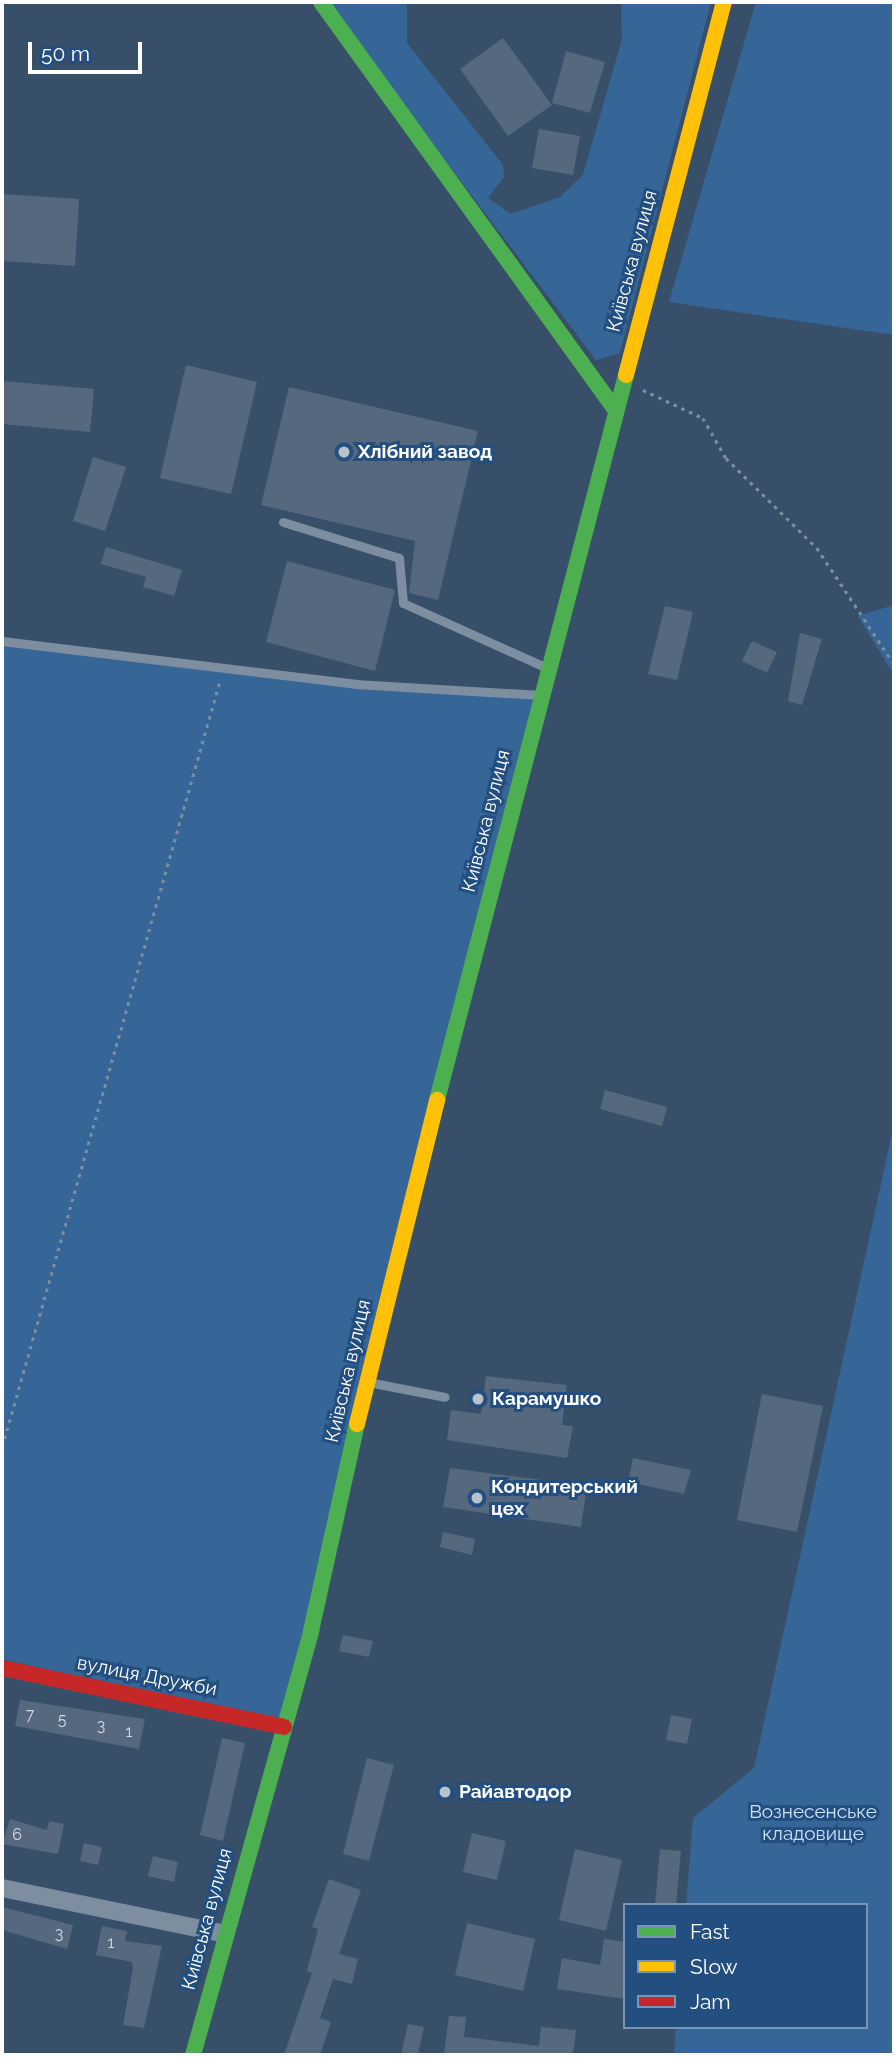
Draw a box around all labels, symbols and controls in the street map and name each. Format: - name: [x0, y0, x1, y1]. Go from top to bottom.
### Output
- scale bar: [32, 28, 145, 72]
- text: 50 m: [41, 41, 90, 66]
- street label: Київська вулиця: [602, 188, 662, 334]
- place label: Хлібний завод: [358, 441, 492, 463]
- marker: Хлібний завод: [336, 444, 352, 460]
- street label: Київська вулиця: [457, 748, 515, 894]
- street label: Київська вулиця: [320, 1297, 376, 1445]
- place label: Карамушко: [492, 1388, 601, 1410]
- marker: Карамушко: [470, 1391, 486, 1407]
- place label: Кондитерський цех: [491, 1476, 638, 1520]
- marker: Кондитерський цех: [469, 1490, 485, 1506]
- street label: вулиця Дружби: [75, 1651, 219, 1701]
- house number: 7: [26, 1705, 34, 1725]
- house number: 5: [58, 1710, 66, 1730]
- house number: 3: [97, 1716, 105, 1736]
- house number: 1: [126, 1722, 132, 1742]
- place label: Райавтодор: [459, 1781, 571, 1803]
- marker: Райавтодор: [437, 1784, 453, 1800]
- park label: Вознесенське кладовище: [749, 1801, 877, 1845]
- house number: 6: [12, 1825, 22, 1845]
- street label: Київська вулиця: [177, 1846, 237, 1992]
- legend: [623, 1903, 868, 2029]
- text: Fast: [690, 1919, 730, 1944]
- house number: 3: [55, 1924, 63, 1944]
- house number: 1: [108, 1933, 114, 1953]
- text: Slow: [690, 1954, 738, 1979]
- text: Jam: [690, 1989, 731, 2014]

